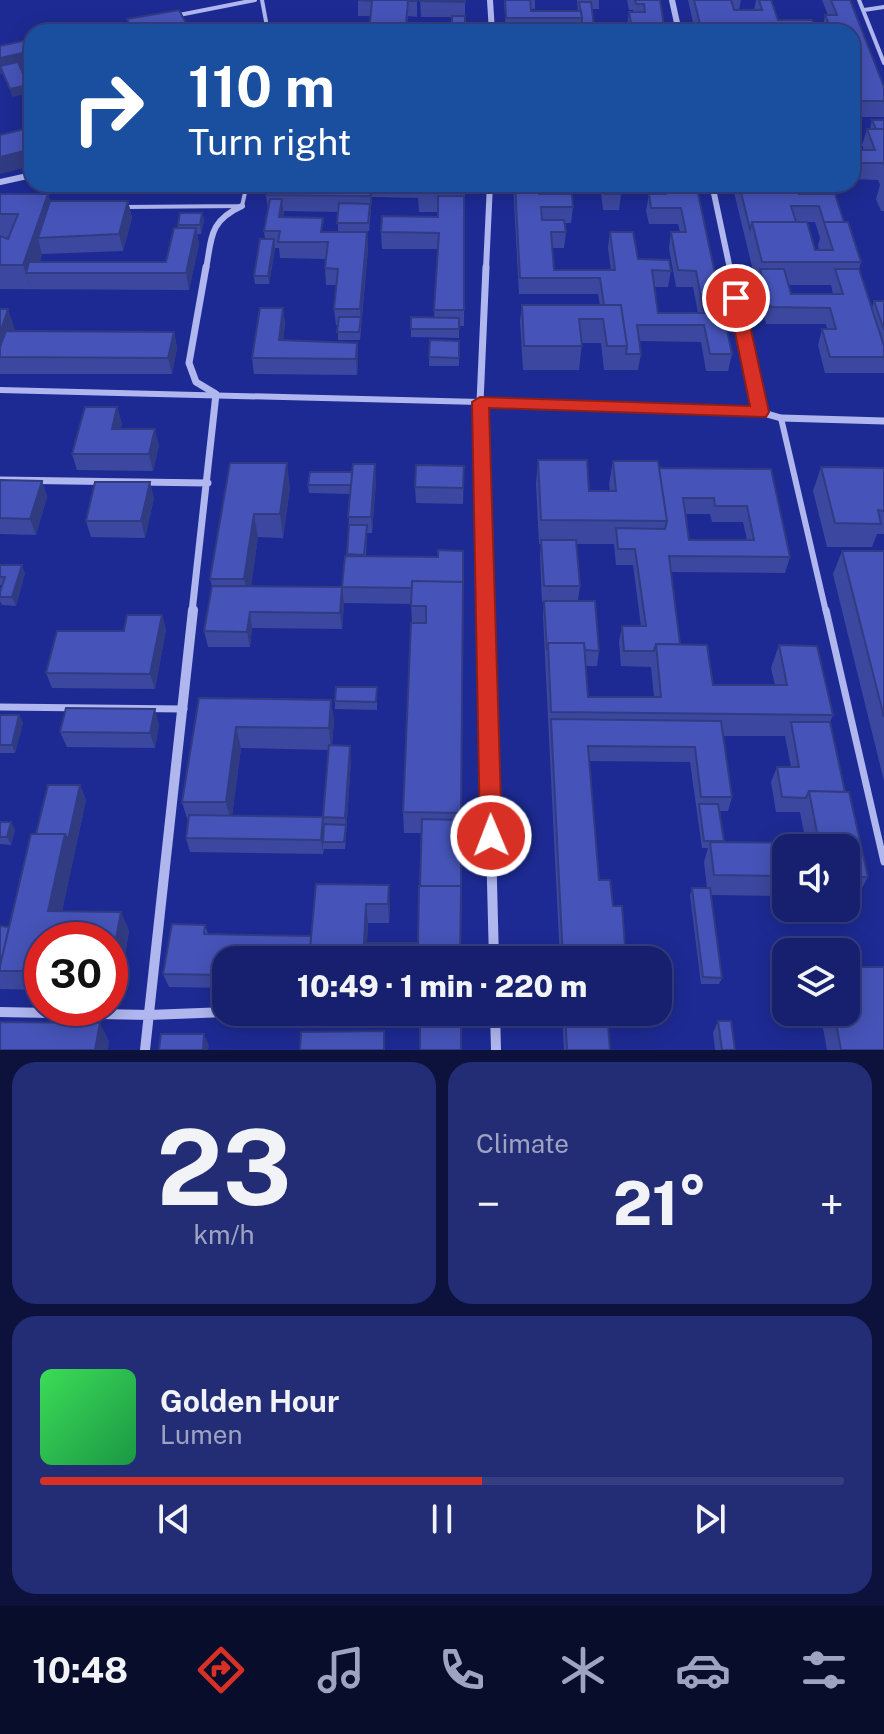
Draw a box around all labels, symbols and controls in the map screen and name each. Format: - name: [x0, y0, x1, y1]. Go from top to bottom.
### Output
- text: 110 m: [188, 54, 335, 120]
- icon: right: [56, 56, 160, 160]
- text: Turn right: [188, 121, 351, 163]
- pin: [702, 264, 770, 332]
- icon: arrive: [714, 276, 758, 320]
- position arrow: [449, 794, 533, 878]
- map controls: [772, 834, 860, 1026]
- button: sound: [772, 834, 860, 922]
- speed limit sign: 30: [24, 922, 128, 1026]
- button: layers: [772, 938, 860, 1026]
- text: 10:49 · 1 min · 220 m: [297, 968, 587, 1004]
- text: 23: [156, 1106, 292, 1228]
- text: Climate: [476, 1128, 569, 1159]
- text: 21°: [613, 1168, 707, 1239]
- text: −: [476, 1178, 500, 1230]
- text: +: [820, 1178, 844, 1230]
- text: km/h: [193, 1219, 255, 1250]
- text: Golden Hour: [160, 1383, 339, 1419]
- text: Lumen: [160, 1419, 243, 1450]
- icon: previous: [152, 1497, 196, 1541]
- icon: pause: [420, 1497, 464, 1541]
- icon: next: [688, 1497, 732, 1541]
- icon: directions: [193, 1642, 249, 1698]
- icon: music: [313, 1642, 369, 1698]
- icon: phone: [434, 1642, 490, 1698]
- icon: climate: [555, 1642, 611, 1698]
- icon: car: [675, 1642, 731, 1698]
- icon: filters: [796, 1642, 852, 1698]
- text: 10:48: [32, 1649, 128, 1691]

